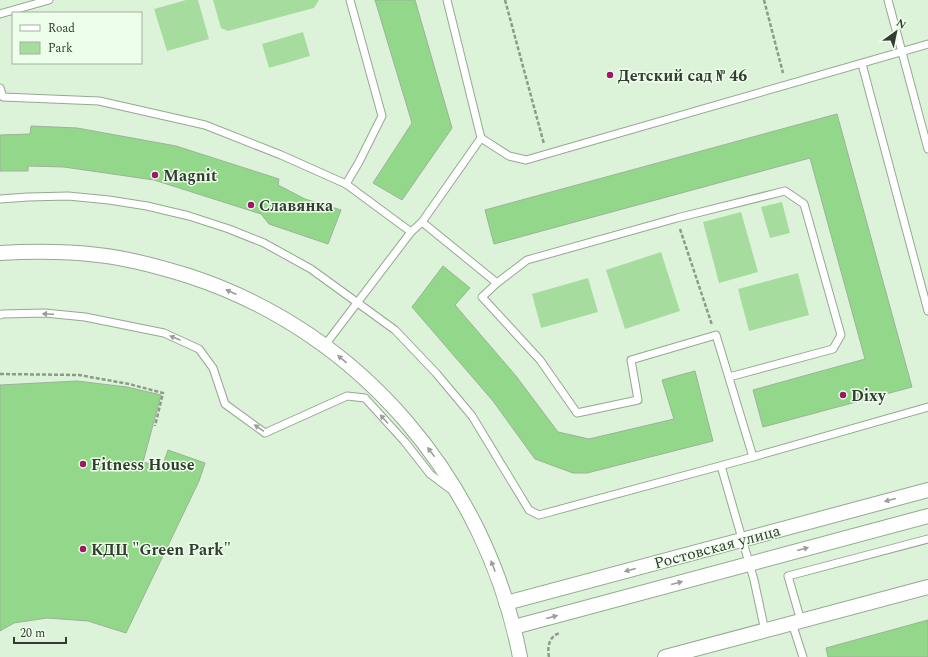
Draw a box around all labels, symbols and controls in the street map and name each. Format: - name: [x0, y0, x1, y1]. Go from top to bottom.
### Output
- legend: [12, 12, 142, 64]
- north arrow: [876, 12, 916, 52]
- text: N: [893, 14, 910, 34]
- text: Road: [48, 19, 75, 38]
- text: Park: [48, 39, 73, 58]
- place label: Детский сад № 46: [618, 64, 747, 88]
- marker: Детский сад № 46: [605, 70, 615, 80]
- place label: Magnit: [163, 164, 217, 188]
- marker: Magnit: [150, 170, 160, 180]
- place label: Славянка: [259, 194, 334, 218]
- marker: Славянка: [246, 200, 256, 210]
- one-way arrow: [225, 289, 236, 295]
- one-way arrow: [42, 310, 54, 317]
- one-way arrow: [169, 335, 181, 341]
- one-way arrow: [336, 354, 347, 363]
- place label: Dixy: [851, 384, 887, 408]
- marker: Dixy: [838, 390, 848, 400]
- one-way arrow: [379, 414, 388, 424]
- one-way arrow: [253, 424, 264, 432]
- one-way arrow: [427, 447, 436, 458]
- place label: Fitness House: [91, 453, 195, 477]
- marker: Fitness House: [78, 459, 88, 469]
- one-way arrow: [884, 497, 897, 503]
- street label: Ростовская улица: [651, 518, 783, 575]
- place label: КДЦ "Green Park": [91, 538, 231, 562]
- marker: КДЦ "Green Park": [78, 544, 88, 554]
- one-way arrow: [797, 546, 809, 552]
- one-way arrow: [490, 560, 496, 572]
- one-way arrow: [623, 567, 635, 573]
- one-way arrow: [671, 580, 683, 586]
- one-way arrow: [546, 614, 558, 620]
- scale bar: [14, 619, 66, 645]
- text: 20 m: [20, 624, 45, 643]

